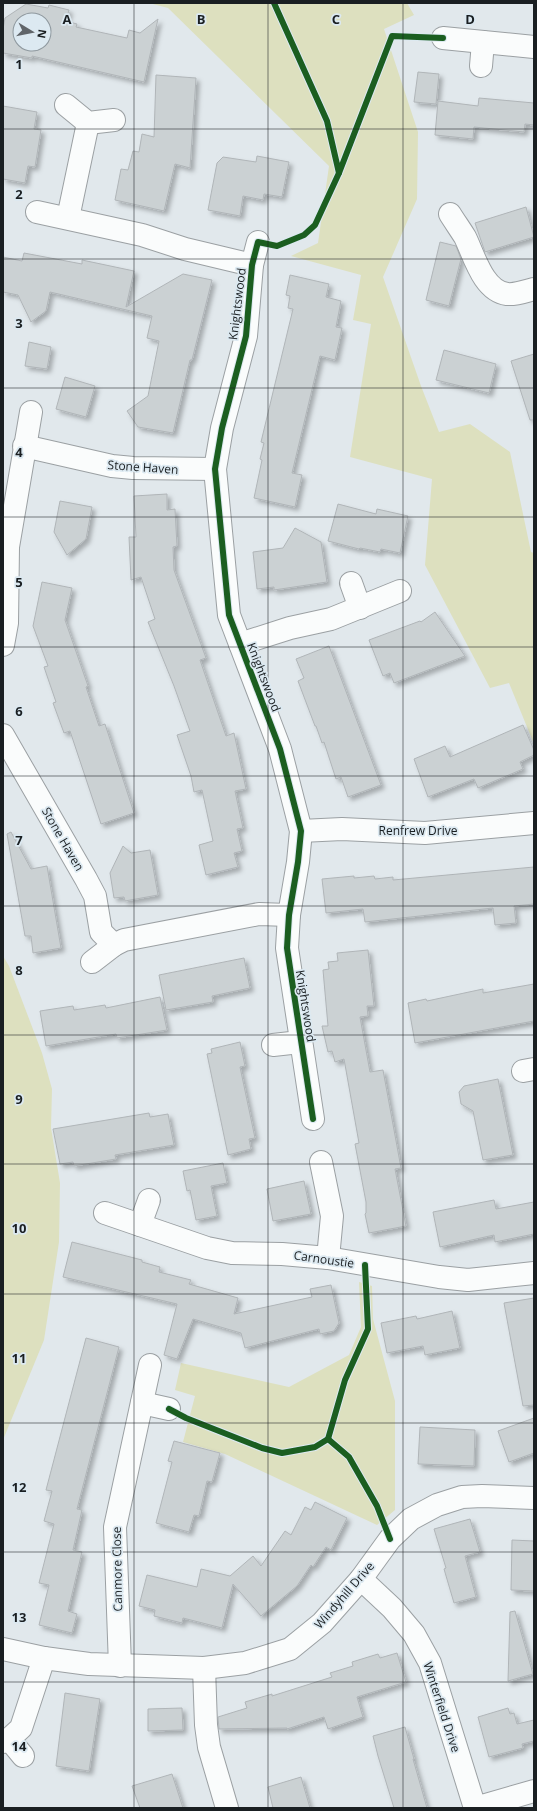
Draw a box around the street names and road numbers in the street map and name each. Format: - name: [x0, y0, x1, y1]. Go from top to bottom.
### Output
- street label: Knightswood: [224, 267, 250, 341]
- street label: Stone Haven: [107, 456, 179, 478]
- street label: Knightswood: [243, 640, 285, 714]
- street label: Stone Haven: [38, 804, 88, 874]
- street label: Renfrew Drive: [379, 822, 458, 839]
- street label: Knightswood: [292, 969, 320, 1043]
- street label: Carnoustie: [293, 1246, 356, 1272]
- street label: Canmore Close: [108, 1526, 126, 1612]
- street label: Windyhill Drive: [310, 1558, 378, 1632]
- street label: Winterfield Drive: [419, 1660, 465, 1755]

